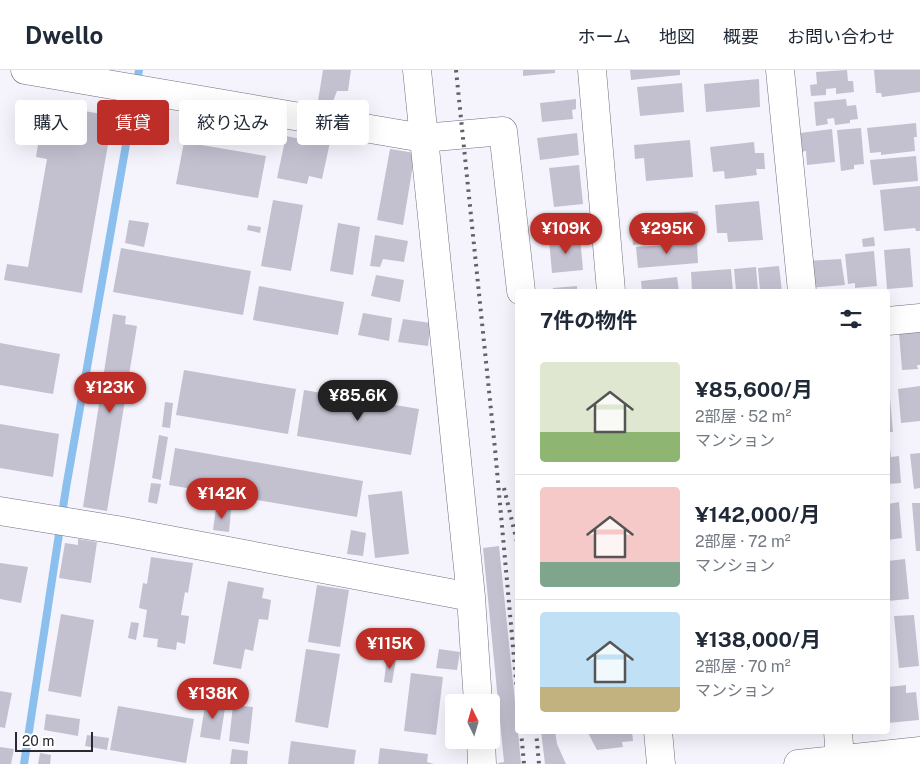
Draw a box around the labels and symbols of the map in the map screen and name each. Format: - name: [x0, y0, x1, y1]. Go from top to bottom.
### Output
- pin: ¥109K: [531, 212, 601, 255]
- pin: ¥295K: [632, 212, 702, 255]
- pin: ¥123K: [75, 372, 145, 414]
- pin: ¥85.6K: [317, 380, 399, 422]
- pin: ¥142K: [187, 478, 257, 520]
- pin: ¥115K: [355, 628, 425, 670]
- pin: ¥138K: [178, 678, 248, 720]
- north arrow: [445, 694, 500, 749]
- scale bar: [15, 729, 92, 752]

